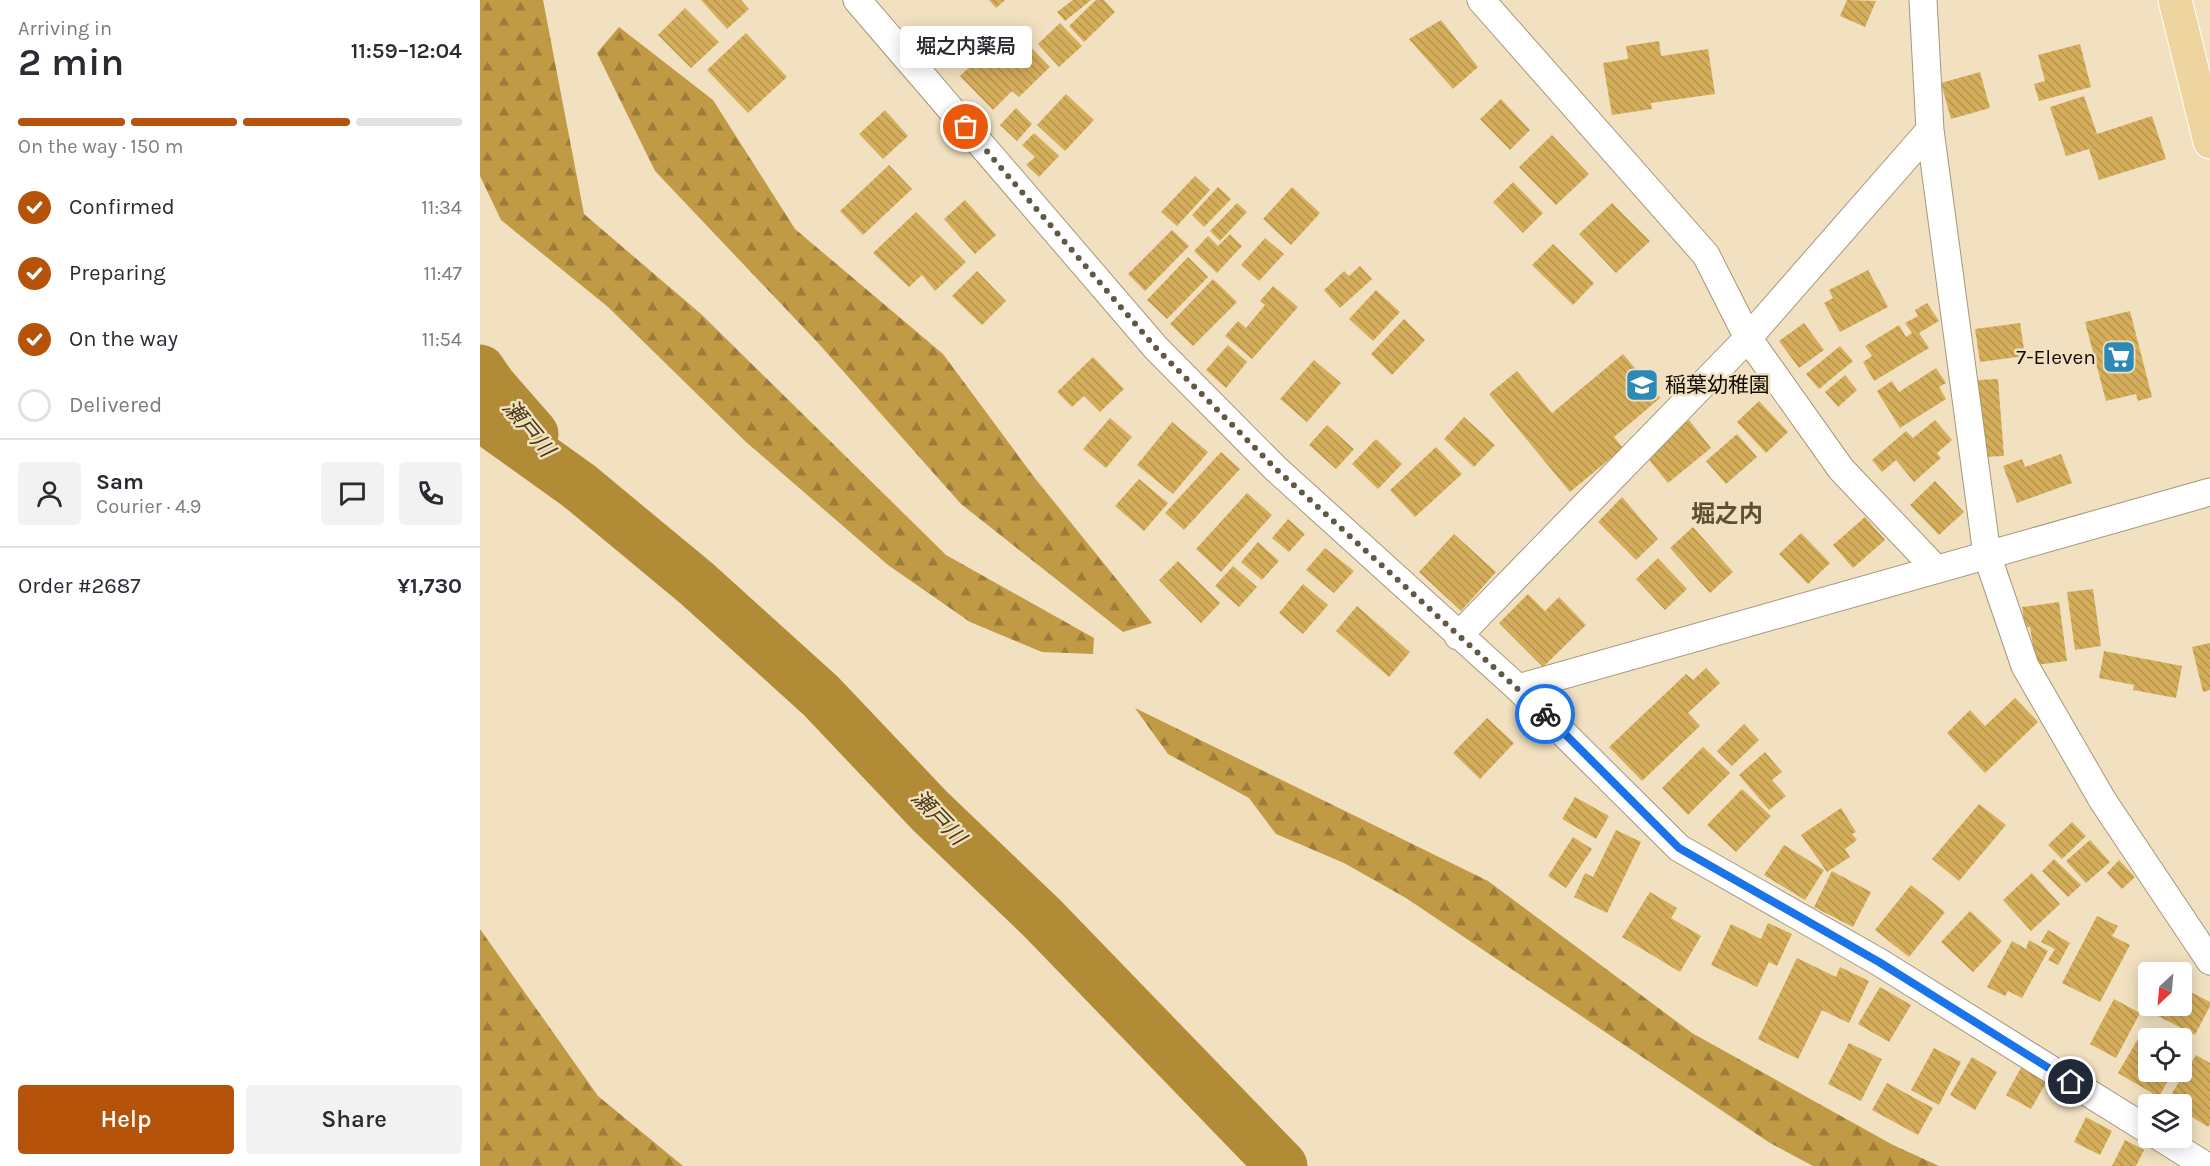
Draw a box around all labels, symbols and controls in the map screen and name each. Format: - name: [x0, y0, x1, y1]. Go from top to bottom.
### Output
- text: Arriving in: [18, 17, 112, 40]
- callout: 堀之内薬局: [900, 25, 1032, 67]
- text: 堀之内薬局: [916, 35, 1016, 58]
- text: 11:59–12:04: [351, 38, 462, 64]
- text: 2 min: [18, 39, 124, 85]
- pin: [940, 101, 991, 152]
- icon: bag: [949, 110, 982, 143]
- text: On the way · 150 m: [18, 135, 183, 158]
- icon: check: [18, 191, 51, 224]
- text: Confirmed: [69, 194, 175, 220]
- text: 11:34: [421, 196, 462, 219]
- icon: check: [18, 257, 51, 290]
- text: Preparing: [69, 260, 166, 286]
- text: 11:47: [424, 262, 462, 285]
- icon: check: [18, 323, 51, 356]
- text: On the way: [69, 326, 178, 352]
- text: 11:54: [422, 328, 462, 351]
- supermarket icon: 7-Eleven: [2101, 339, 2137, 375]
- place label: 7-Eleven: [2016, 345, 2096, 369]
- school or university icon: 稲葉幼稚園: [1624, 367, 1660, 403]
- place label: 稲葉幼稚園: [1665, 373, 1770, 397]
- text: Delivered: [69, 392, 162, 418]
- water label: 瀬戸川: [497, 395, 561, 464]
- button: person: [18, 462, 81, 525]
- button: chat: [321, 462, 384, 525]
- button: phone: [399, 462, 462, 525]
- text: Sam: [96, 469, 144, 495]
- text: Courier · 4.9: [96, 495, 201, 518]
- district label: 堀之内: [1691, 500, 1763, 528]
- text: Order #2687: [18, 573, 141, 599]
- text: ¥1,730: [397, 573, 462, 599]
- courier: [1515, 684, 1575, 744]
- icon: bike: [1529, 698, 1562, 731]
- water label: 瀬戸川: [906, 785, 972, 852]
- north arrow: [2138, 962, 2192, 1016]
- map controls: [2138, 962, 2192, 1148]
- button: locate: [2138, 1028, 2192, 1082]
- pin: [2045, 1056, 2096, 1107]
- icon: home: [2054, 1065, 2087, 1098]
- button: Help: [18, 1085, 234, 1154]
- button: Share: [246, 1085, 462, 1154]
- button: layers: [2138, 1094, 2192, 1148]

